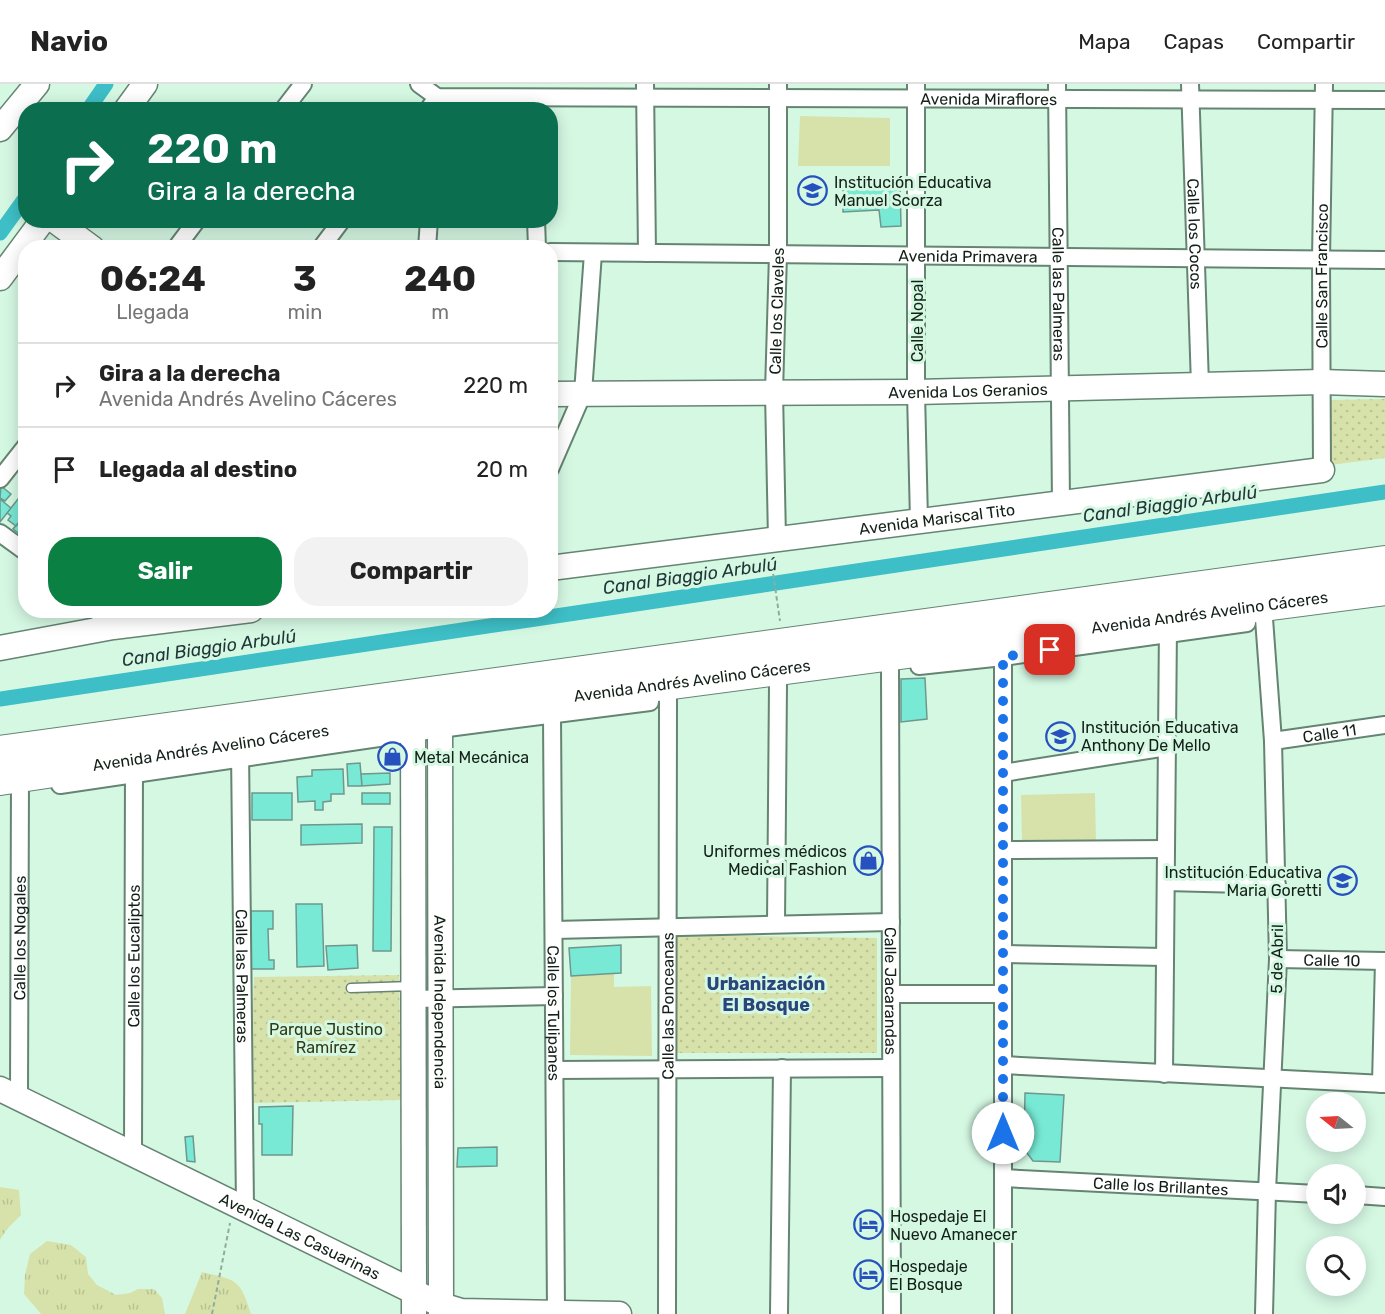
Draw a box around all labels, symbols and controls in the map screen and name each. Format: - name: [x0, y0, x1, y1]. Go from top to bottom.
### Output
- text: Navio: [30, 25, 108, 58]
- text: Mapa: [1078, 29, 1131, 54]
- text: Capas: [1164, 29, 1224, 54]
- text: Compartir: [1257, 29, 1355, 54]
- street label: Avenida Miraflores: [920, 89, 1057, 108]
- text: 220 m: [147, 124, 278, 174]
- icon: right: [48, 126, 126, 204]
- place label: Institución Educativa Manuel Scorza: [834, 173, 992, 210]
- text: Gira a la derecha: [147, 175, 356, 207]
- school or university icon: Institución Educativa Manuel Scorza: [797, 175, 829, 207]
- street label: Calle los Cocos: [1184, 178, 1206, 290]
- street label: Calle San Francisco: [1311, 203, 1331, 349]
- street label: Calle las Palmeras: [1049, 227, 1069, 361]
- street label: Avenida Primavera: [898, 246, 1038, 266]
- street label: Calle los Claveles: [765, 248, 788, 375]
- text: 06:24: [100, 257, 206, 300]
- text: 3: [293, 257, 317, 300]
- text: 240: [404, 257, 476, 300]
- street label: Calle Nopal: [908, 280, 927, 362]
- text: Llegada: [116, 300, 189, 324]
- text: min: [288, 300, 322, 324]
- text: m: [431, 300, 449, 324]
- text: Gira a la derecha: [99, 360, 280, 387]
- icon: right: [48, 369, 81, 402]
- text: 220 m: [463, 372, 528, 399]
- street label: Avenida Los Geranios: [888, 379, 1048, 402]
- text: Avenida Andrés Avelino Cáceres: [99, 387, 397, 411]
- icon: arrive: [48, 453, 81, 486]
- text: Llegada al destino: [99, 456, 297, 483]
- text: 20 m: [476, 456, 528, 483]
- water label: Canal Biaggio Arbulú: [1081, 481, 1259, 527]
- street label: Avenida Mariscal Tito: [858, 500, 1016, 538]
- button: Salir: [48, 537, 282, 606]
- button: Compartir: [294, 537, 528, 606]
- water label: Canal Biaggio Arbulú: [601, 553, 779, 599]
- street label: Avenida Andrés Avelino Cáceres: [1090, 587, 1329, 637]
- pin: [1024, 624, 1075, 675]
- water label: Canal Biaggio Arbulú: [120, 625, 298, 671]
- icon: arrive: [1033, 633, 1066, 666]
- street label: Avenida Andrés Avelino Cáceres: [572, 655, 811, 705]
- place label: Institución Educativa Anthony De Mello: [1081, 718, 1239, 755]
- street label: Avenida Andrés Avelino Cáceres: [91, 720, 330, 774]
- school or university icon: Institución Educativa Anthony De Mello: [1044, 720, 1076, 752]
- street label: Calle 11: [1301, 720, 1357, 746]
- shop icon: Metal Mecánica: [377, 741, 409, 773]
- place label: Metal Mecánica: [414, 748, 529, 767]
- place label: Uniformes médicos Medical Fashion: [703, 842, 847, 879]
- shop icon: Uniformes médicos Medical Fashion: [852, 844, 884, 876]
- place label: Institución Educativa Maria Goretti: [1164, 863, 1322, 900]
- school or university icon: Institución Educativa Maria Goretti: [1327, 865, 1359, 897]
- street label: Calle los Nogales: [10, 875, 29, 1001]
- street label: Calle los Eucaliptos: [124, 884, 143, 1028]
- street label: Calle las Palmeras: [232, 909, 253, 1043]
- street label: Avenida Independencia: [431, 915, 450, 1089]
- street label: 5 de Abril: [1267, 924, 1287, 994]
- street label: Calle Jacarandas: [881, 927, 901, 1055]
- street label: Calle las Ponceanas: [658, 932, 677, 1080]
- street label: Calle los Tulipanes: [544, 945, 564, 1081]
- street label: Calle 10: [1303, 950, 1361, 970]
- district label: Urbanización El Bosque: [707, 973, 825, 1016]
- park label: Parque Justino Ramírez: [269, 1020, 383, 1057]
- north arrow: [1306, 1092, 1366, 1152]
- map controls: [1306, 1092, 1366, 1296]
- position arrow: [971, 1101, 1035, 1165]
- button: sound: [1306, 1164, 1366, 1224]
- street label: Calle los Brillantes: [1093, 1173, 1229, 1199]
- street label: Avenida Las Casuarinas: [217, 1189, 383, 1283]
- place label: Hospedaje El Nuevo Amanecer: [890, 1207, 1017, 1244]
- hotel icon: Hospedaje El Nuevo Amanecer: [853, 1209, 885, 1241]
- button: search: [1306, 1236, 1366, 1296]
- place label: Hospedaje El Bosque: [889, 1257, 968, 1294]
- hotel icon: Hospedaje El Bosque: [852, 1259, 884, 1291]

